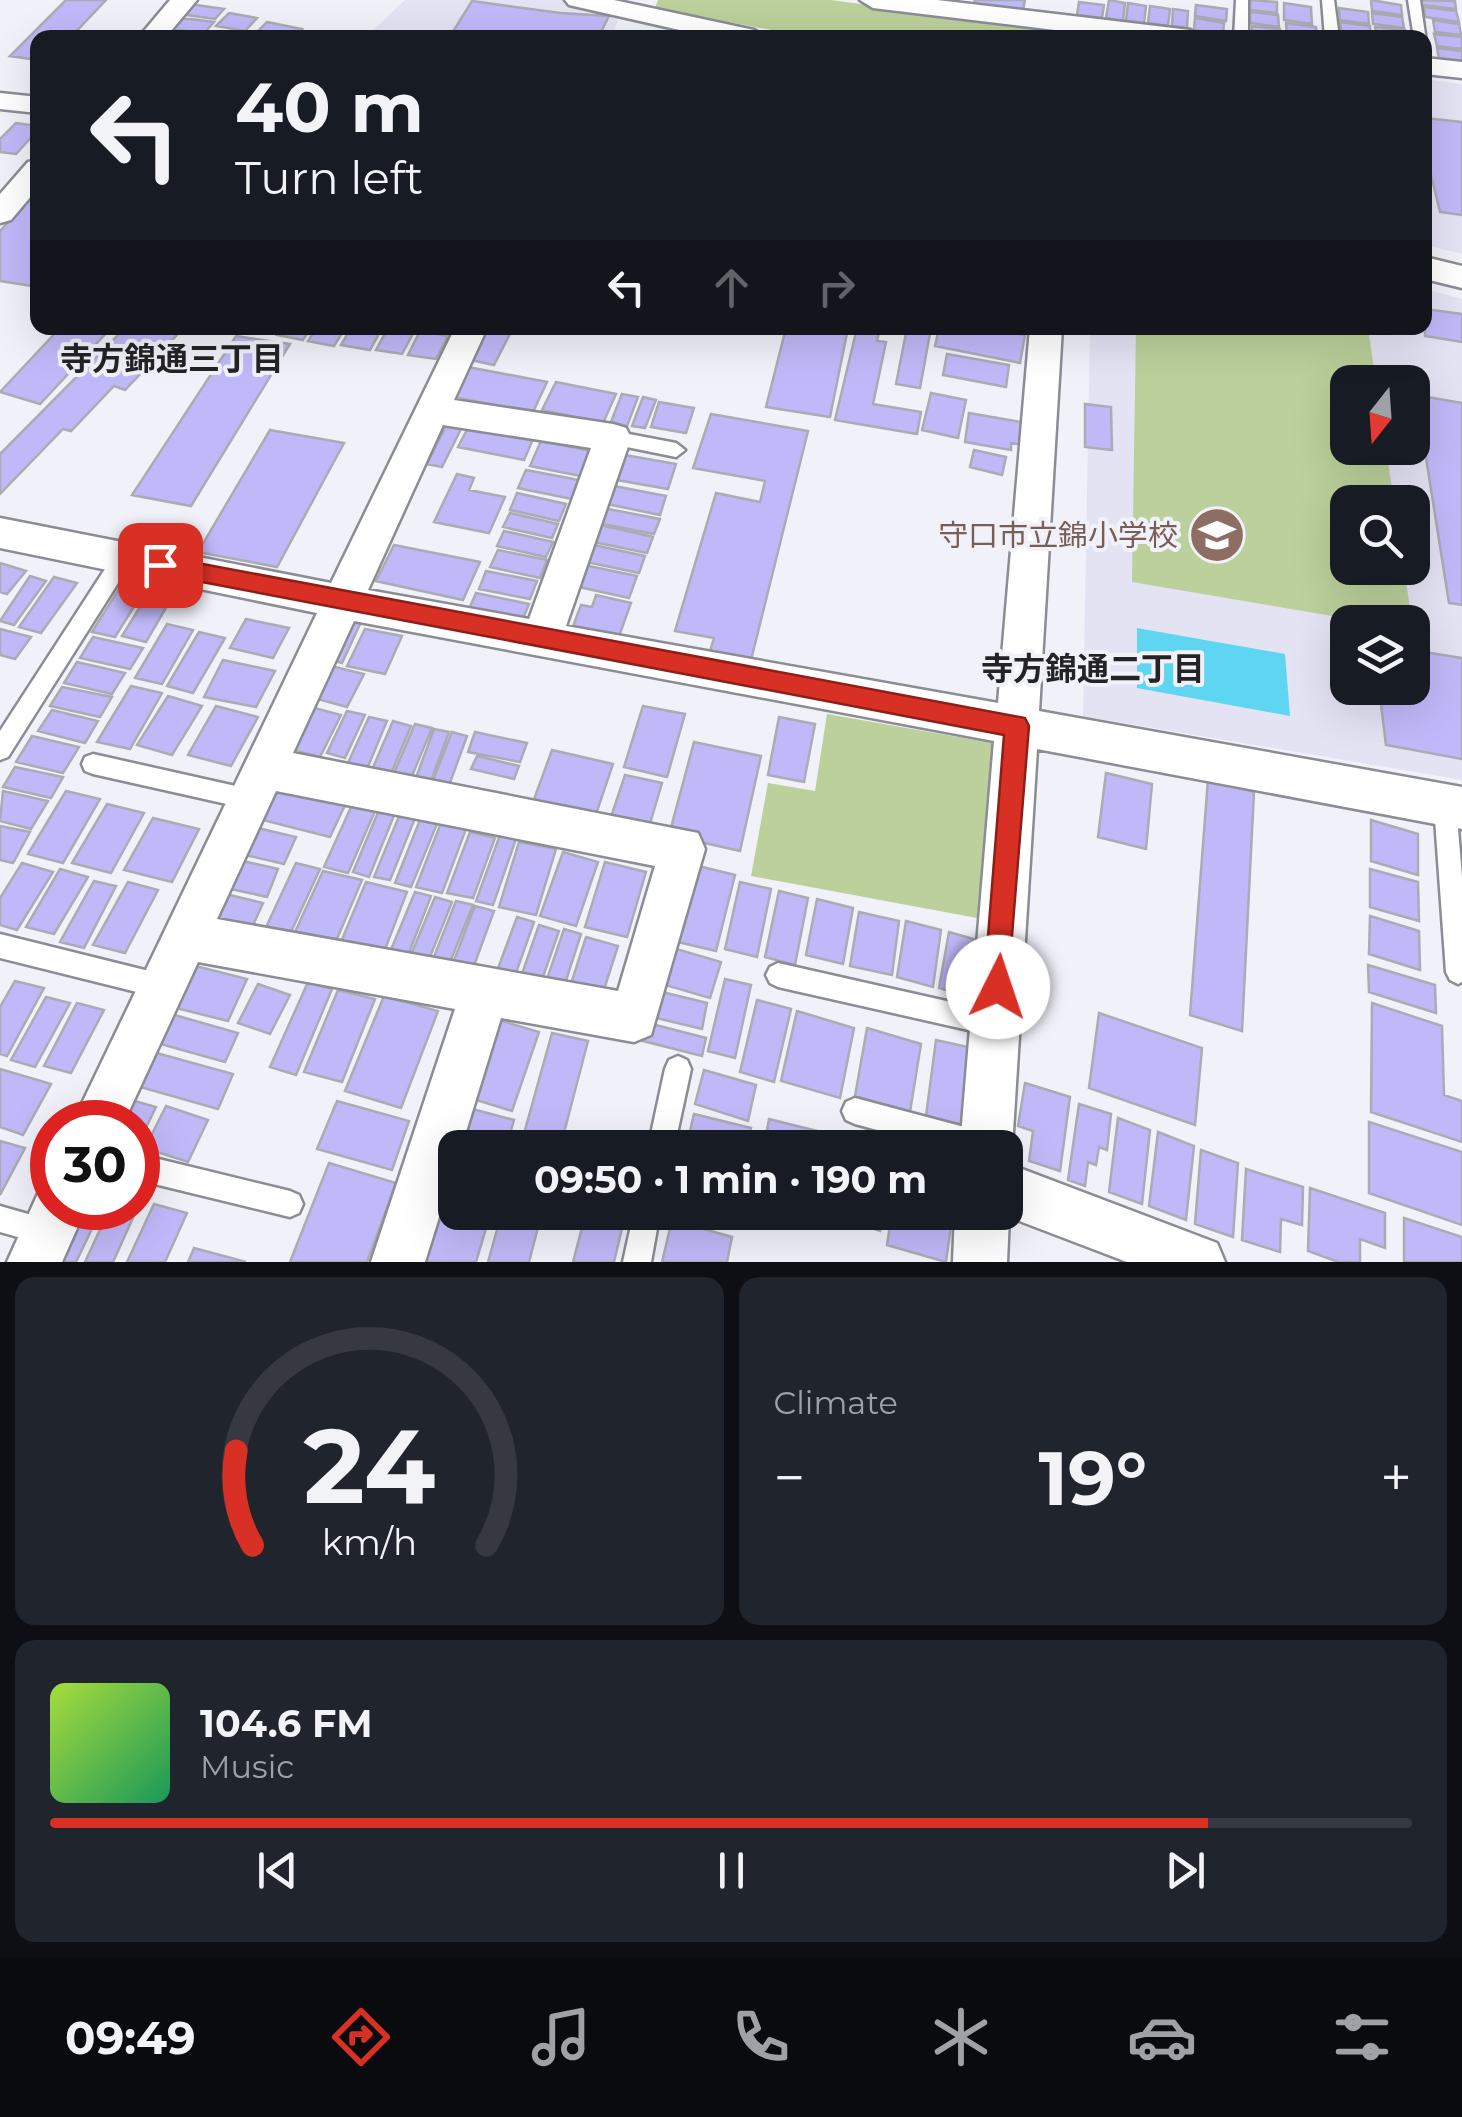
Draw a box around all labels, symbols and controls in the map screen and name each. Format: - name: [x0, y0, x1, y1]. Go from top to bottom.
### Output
- text: 40 m: [235, 64, 424, 150]
- icon: left: [70, 70, 200, 200]
- text: Turn left: [235, 150, 423, 205]
- icon: left: [599, 260, 654, 315]
- icon: ahead: [704, 260, 759, 315]
- icon: right: [809, 260, 864, 315]
- district label: 寺方錦通三丁目: [60, 339, 284, 378]
- north arrow: [1330, 365, 1430, 465]
- map controls: [1330, 365, 1430, 705]
- button: search: [1330, 485, 1430, 585]
- school or university icon: 守口市立錦小学校: [1187, 505, 1247, 565]
- place label: 守口市立錦小学校: [938, 517, 1178, 554]
- pin: [118, 523, 203, 608]
- icon: arrive: [133, 538, 188, 593]
- button: layers: [1330, 605, 1430, 705]
- district label: 寺方錦通二丁目: [981, 649, 1205, 688]
- position arrow: [946, 935, 1050, 1039]
- speed limit sign: 30: [30, 1100, 160, 1230]
- text: 09:50 · 1 min · 190 m: [534, 1156, 927, 1203]
- text: Climate: [774, 1383, 898, 1422]
- text: 24: [303, 1402, 435, 1529]
- text: 19°: [1038, 1432, 1147, 1524]
- text: −: [774, 1444, 805, 1511]
- text: +: [1380, 1444, 1412, 1511]
- text: km/h: [322, 1520, 417, 1564]
- text: 104.6 FM: [200, 1700, 373, 1747]
- text: Music: [200, 1747, 294, 1786]
- icon: previous: [250, 1843, 305, 1898]
- icon: pause: [704, 1843, 759, 1898]
- icon: next: [1158, 1843, 1213, 1898]
- icon: directions: [326, 2002, 396, 2072]
- icon: music: [526, 2002, 596, 2072]
- icon: phone: [726, 2002, 796, 2072]
- icon: climate: [926, 2002, 996, 2072]
- icon: car: [1127, 2002, 1197, 2072]
- icon: filters: [1327, 2002, 1397, 2072]
- text: 09:49: [65, 2010, 196, 2065]

